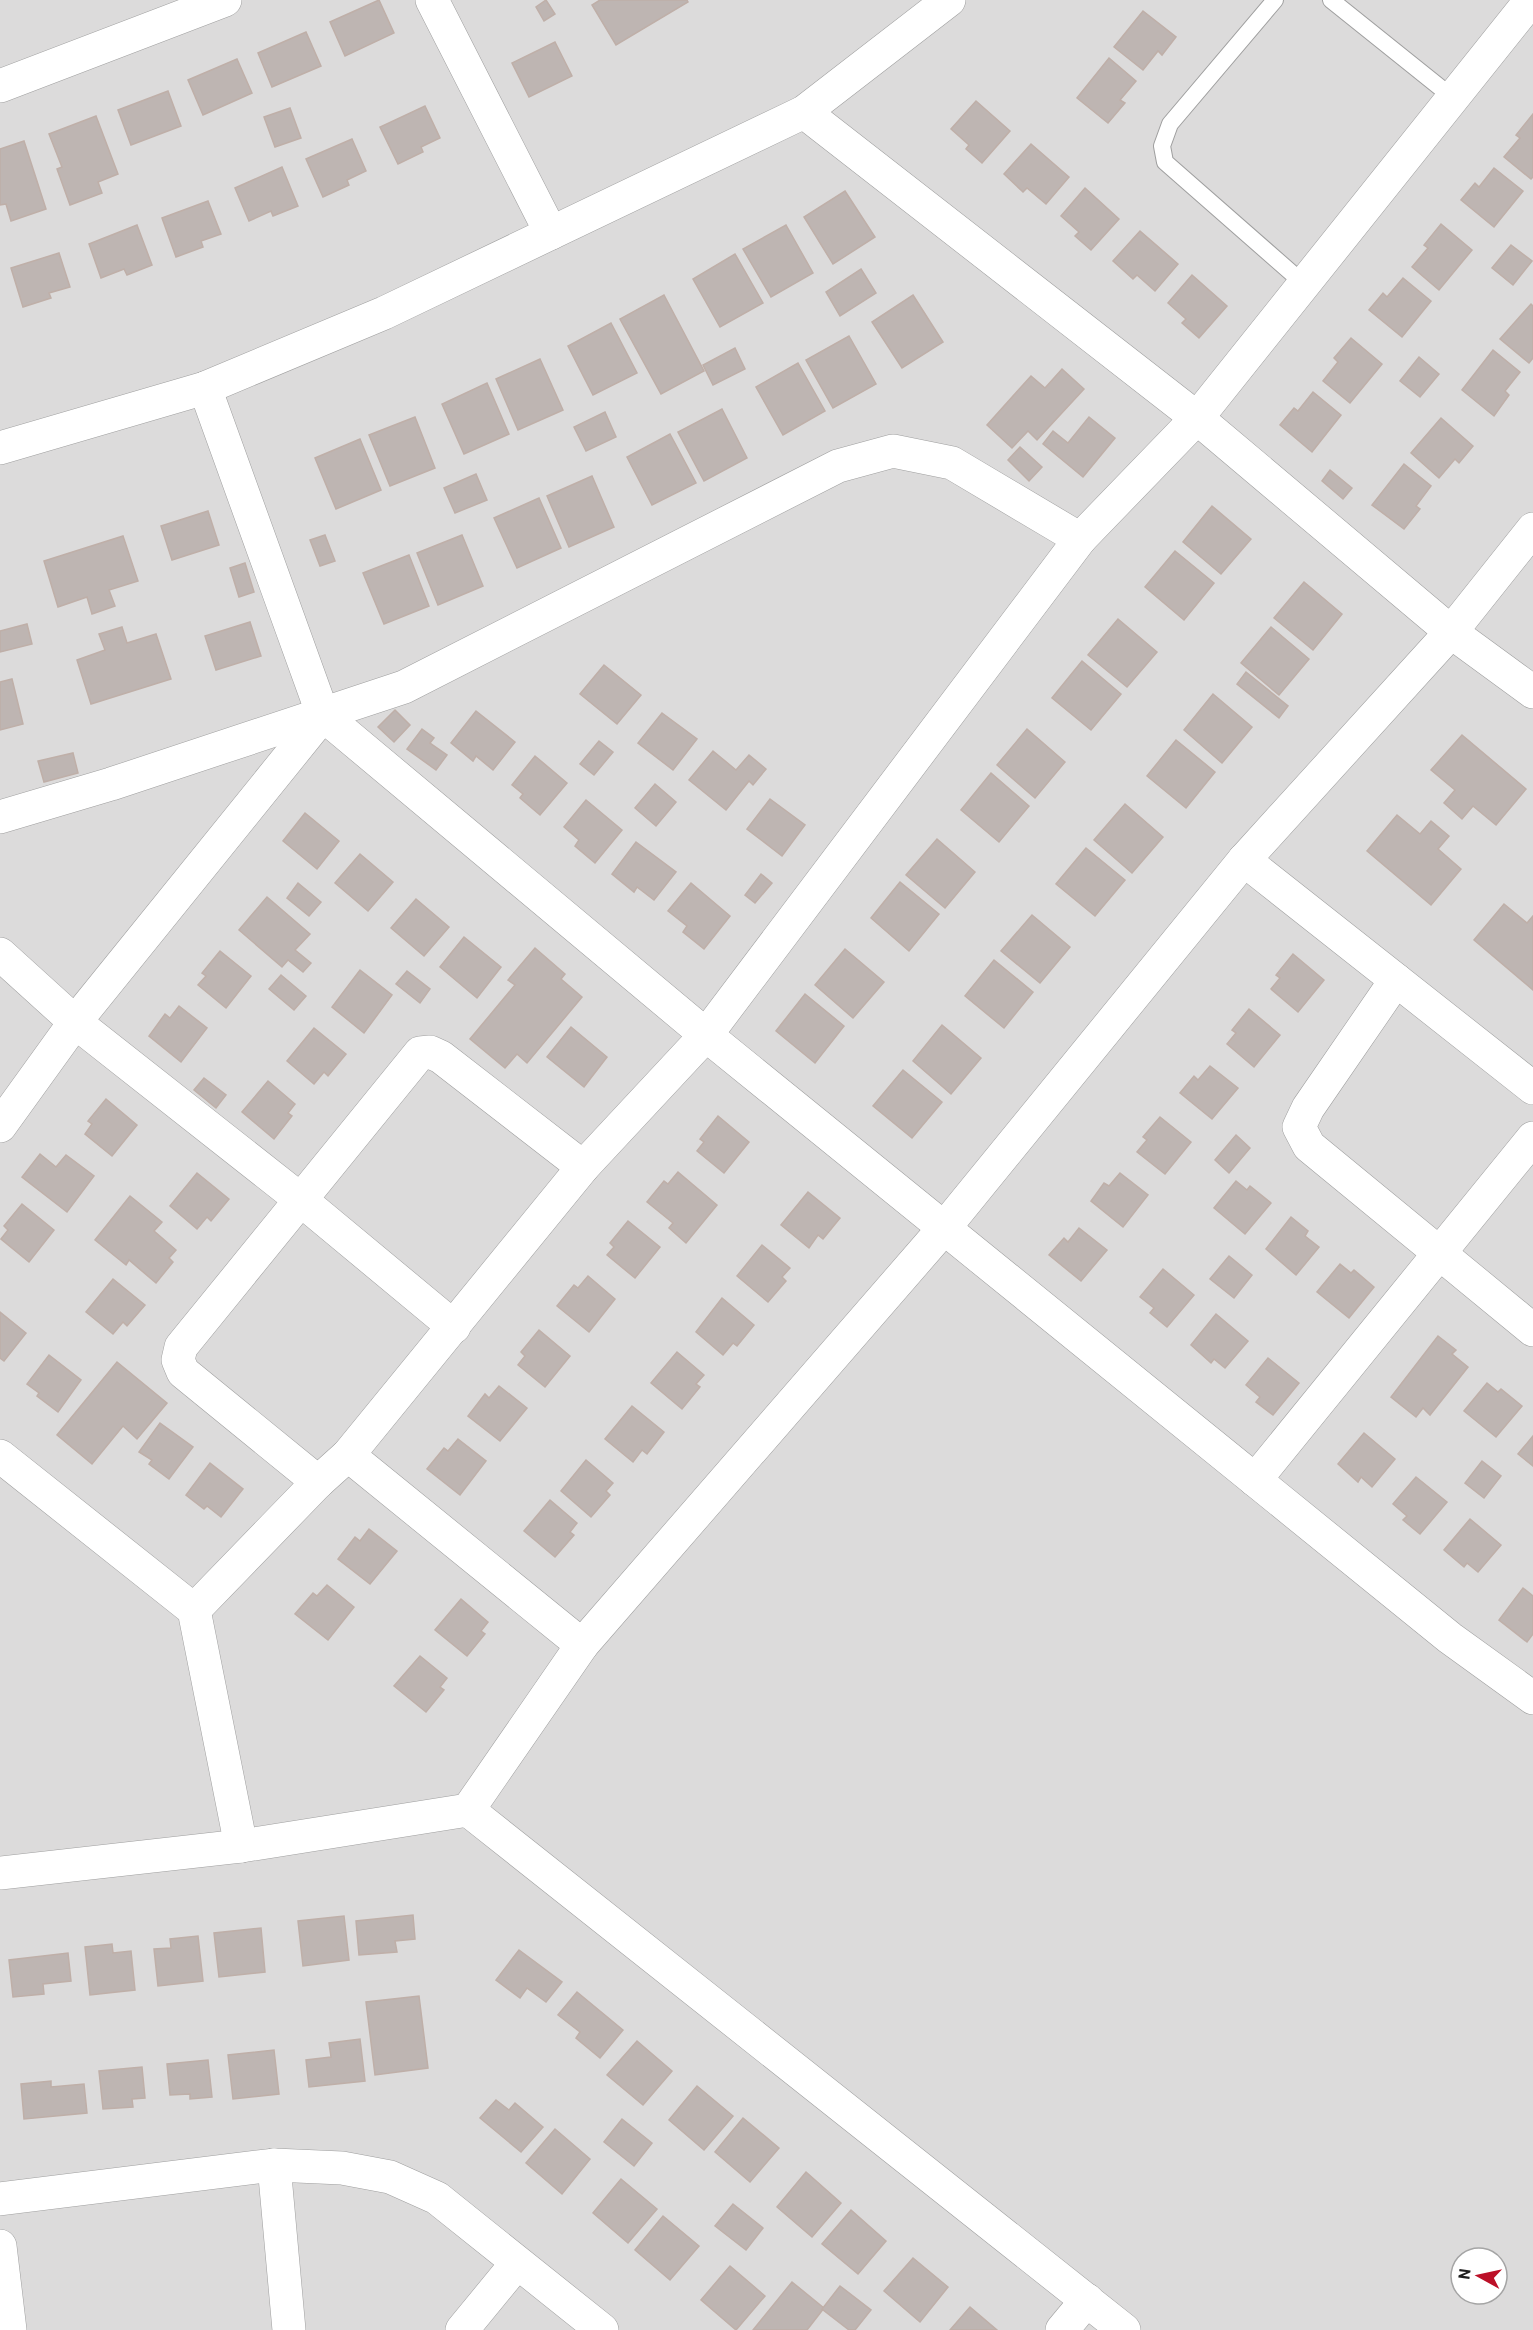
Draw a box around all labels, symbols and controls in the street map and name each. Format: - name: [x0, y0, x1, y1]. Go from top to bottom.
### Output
- north arrow: [1449, 2246, 1509, 2306]
- text: N: [1454, 2267, 1474, 2280]

